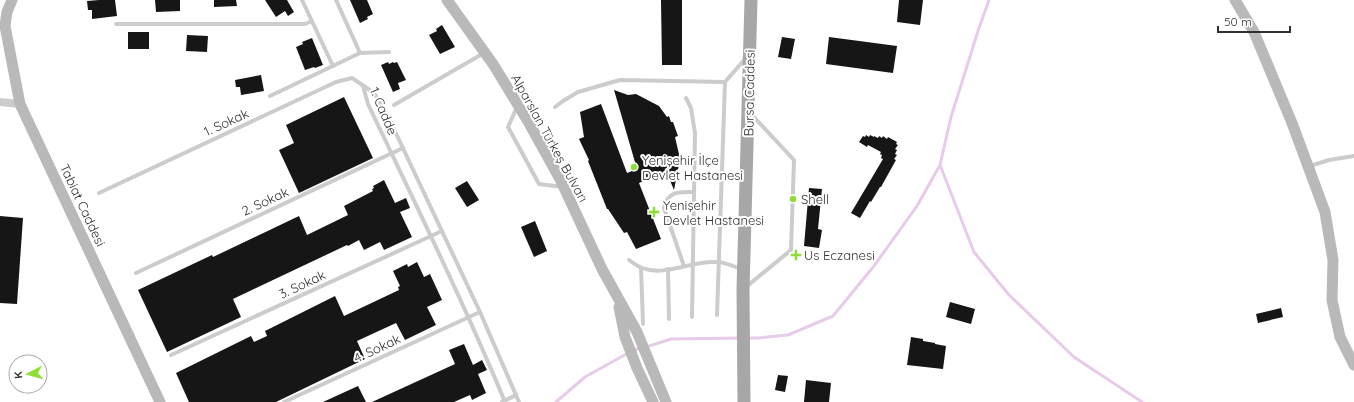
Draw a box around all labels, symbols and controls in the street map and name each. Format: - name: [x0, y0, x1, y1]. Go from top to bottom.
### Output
- scale bar: [1218, 8, 1290, 34]
- text: 50 m: [1224, 14, 1252, 29]
- street label: Bursa Caddesi: [740, 49, 758, 137]
- street label: Alparslan Türkeş Bulvarı: [508, 71, 592, 205]
- street label: 1. Cadde: [367, 85, 401, 137]
- street label: 1. Sokak: [201, 105, 251, 139]
- place label: Yenişehir İlçe Devlet Hastanesi: [642, 152, 743, 183]
- street label: Tabiat Caddesi: [57, 161, 109, 249]
- marker: Yenişehir İlçe Devlet Hastanesi: [629, 162, 639, 172]
- street label: 2. Sokak: [239, 183, 291, 219]
- place label: Shell: [801, 191, 829, 207]
- marker: Shell: [788, 194, 798, 204]
- place label: Yenişehir Devlet Hastanesi: [663, 197, 764, 228]
- marker: Yenişehir Devlet Hastanesi: [648, 206, 660, 218]
- place label: Us Eczanesi: [804, 247, 875, 263]
- marker: Us Eczanesi: [791, 250, 801, 260]
- street label: 3. Sokak: [276, 266, 328, 302]
- street label: 4. Sokak: [351, 330, 403, 366]
- north arrow: [8, 354, 48, 394]
- text: K: [11, 371, 25, 379]

